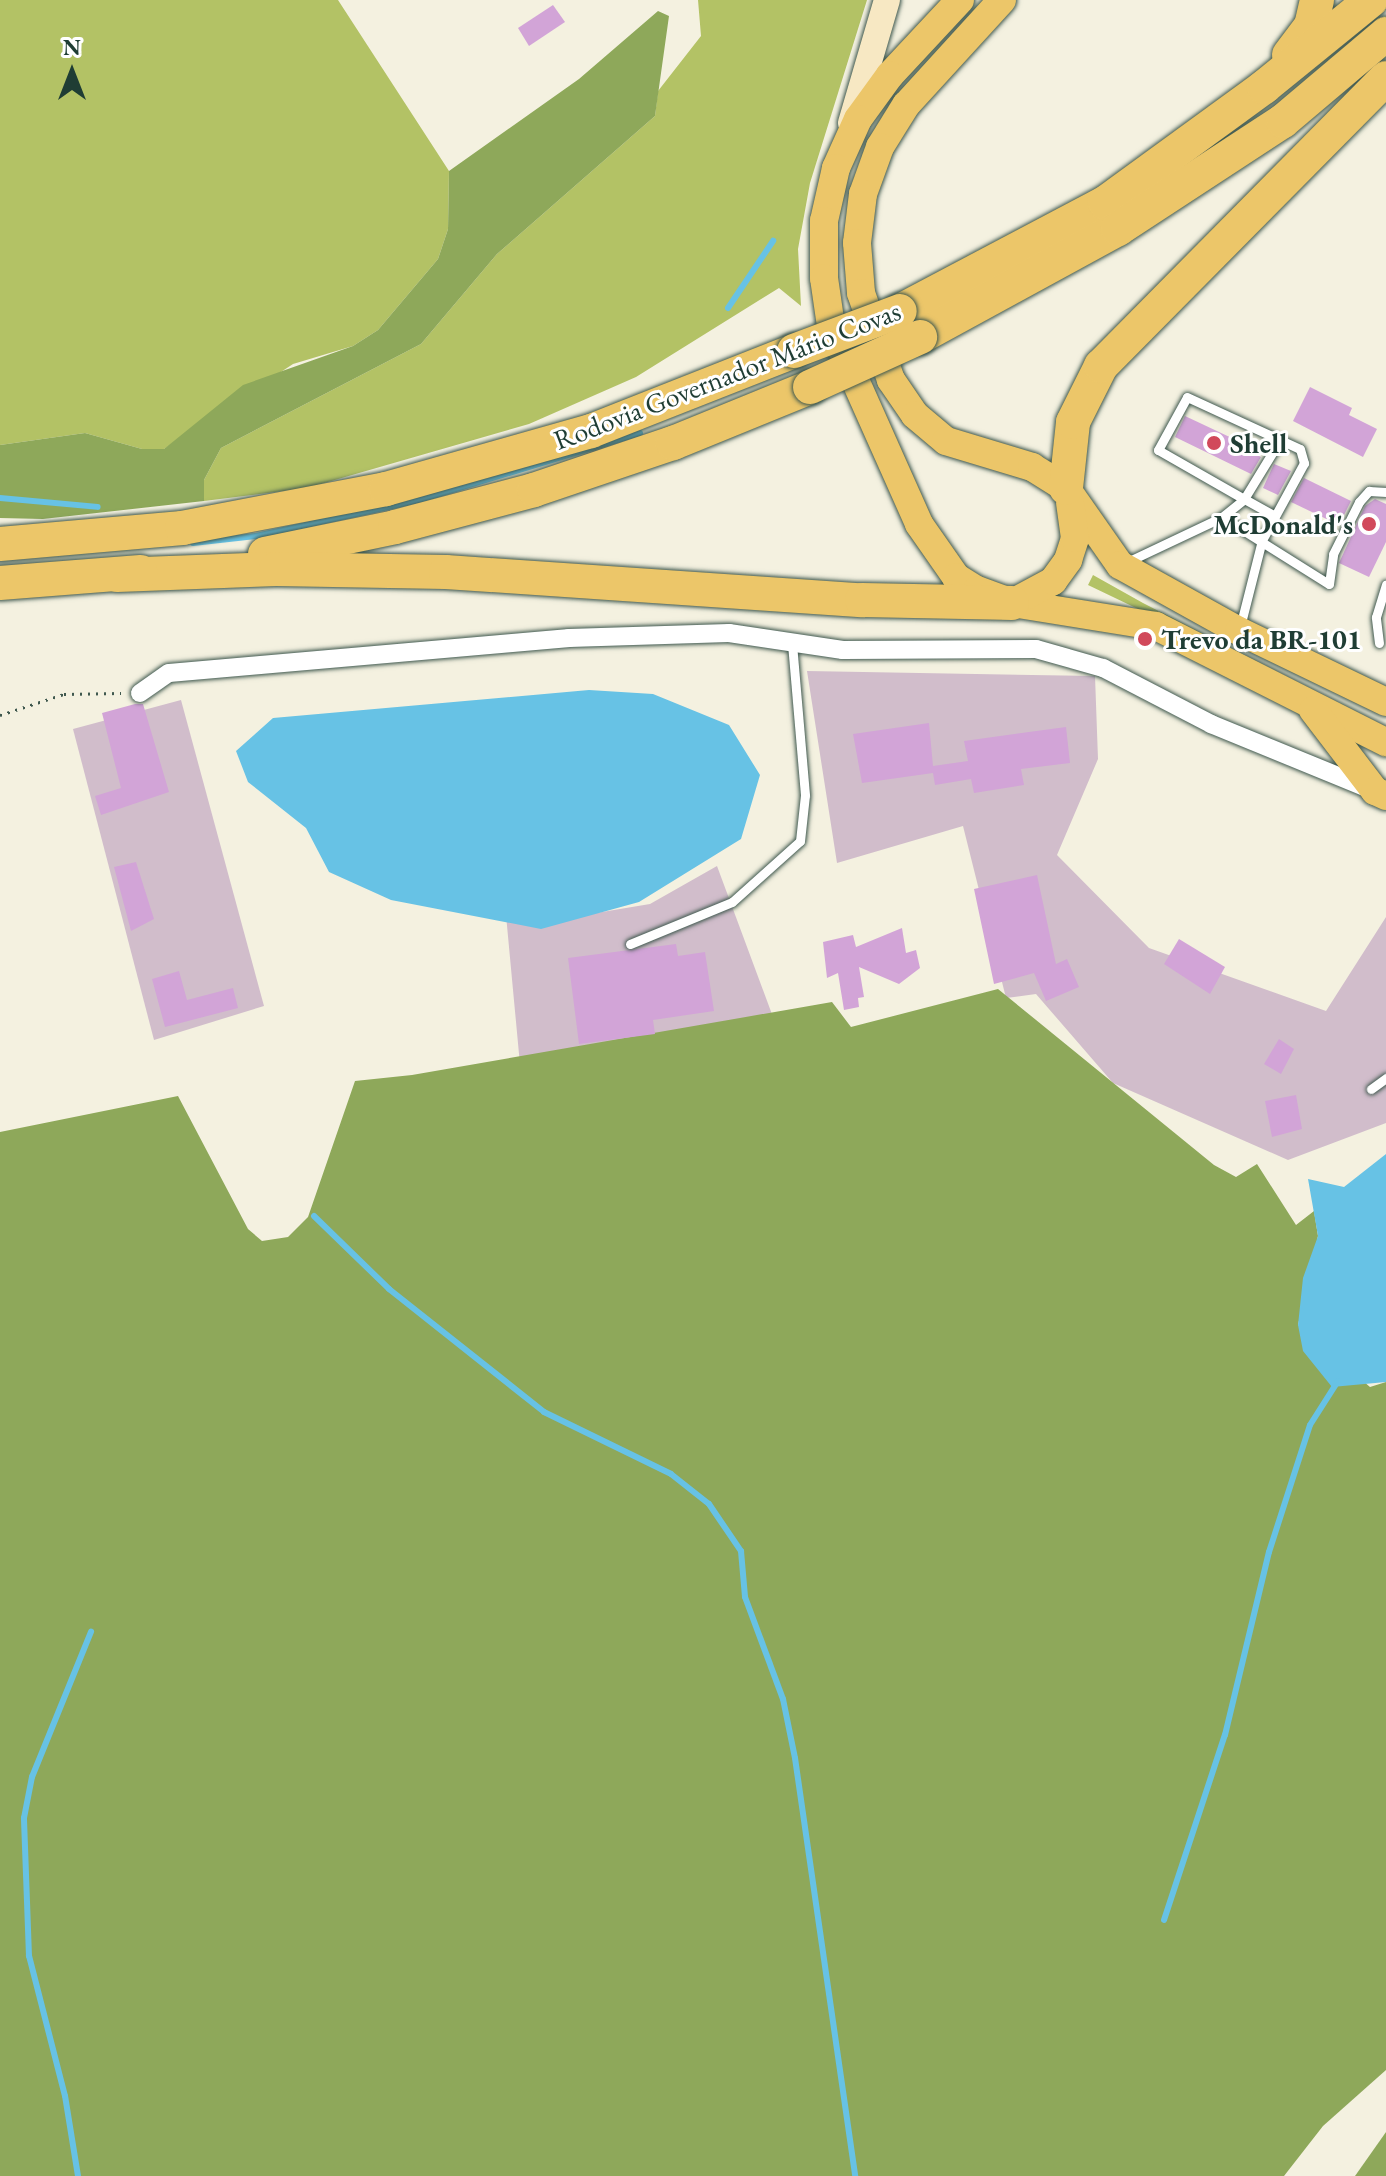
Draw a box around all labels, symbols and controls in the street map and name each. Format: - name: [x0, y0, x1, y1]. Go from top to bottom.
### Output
- north arrow: [32, 32, 112, 112]
- text: N: [63, 33, 81, 62]
- street label: Rodovia Governador Mário Covas: [549, 293, 905, 457]
- place label: Shell: [1230, 426, 1287, 460]
- marker: Shell: [1205, 434, 1223, 452]
- place label: McDonald's: [1213, 507, 1353, 541]
- marker: McDonald's: [1360, 515, 1378, 533]
- place label: Trevo da BR-101: [1161, 622, 1362, 656]
- marker: Trevo da BR-101: [1136, 630, 1154, 648]

